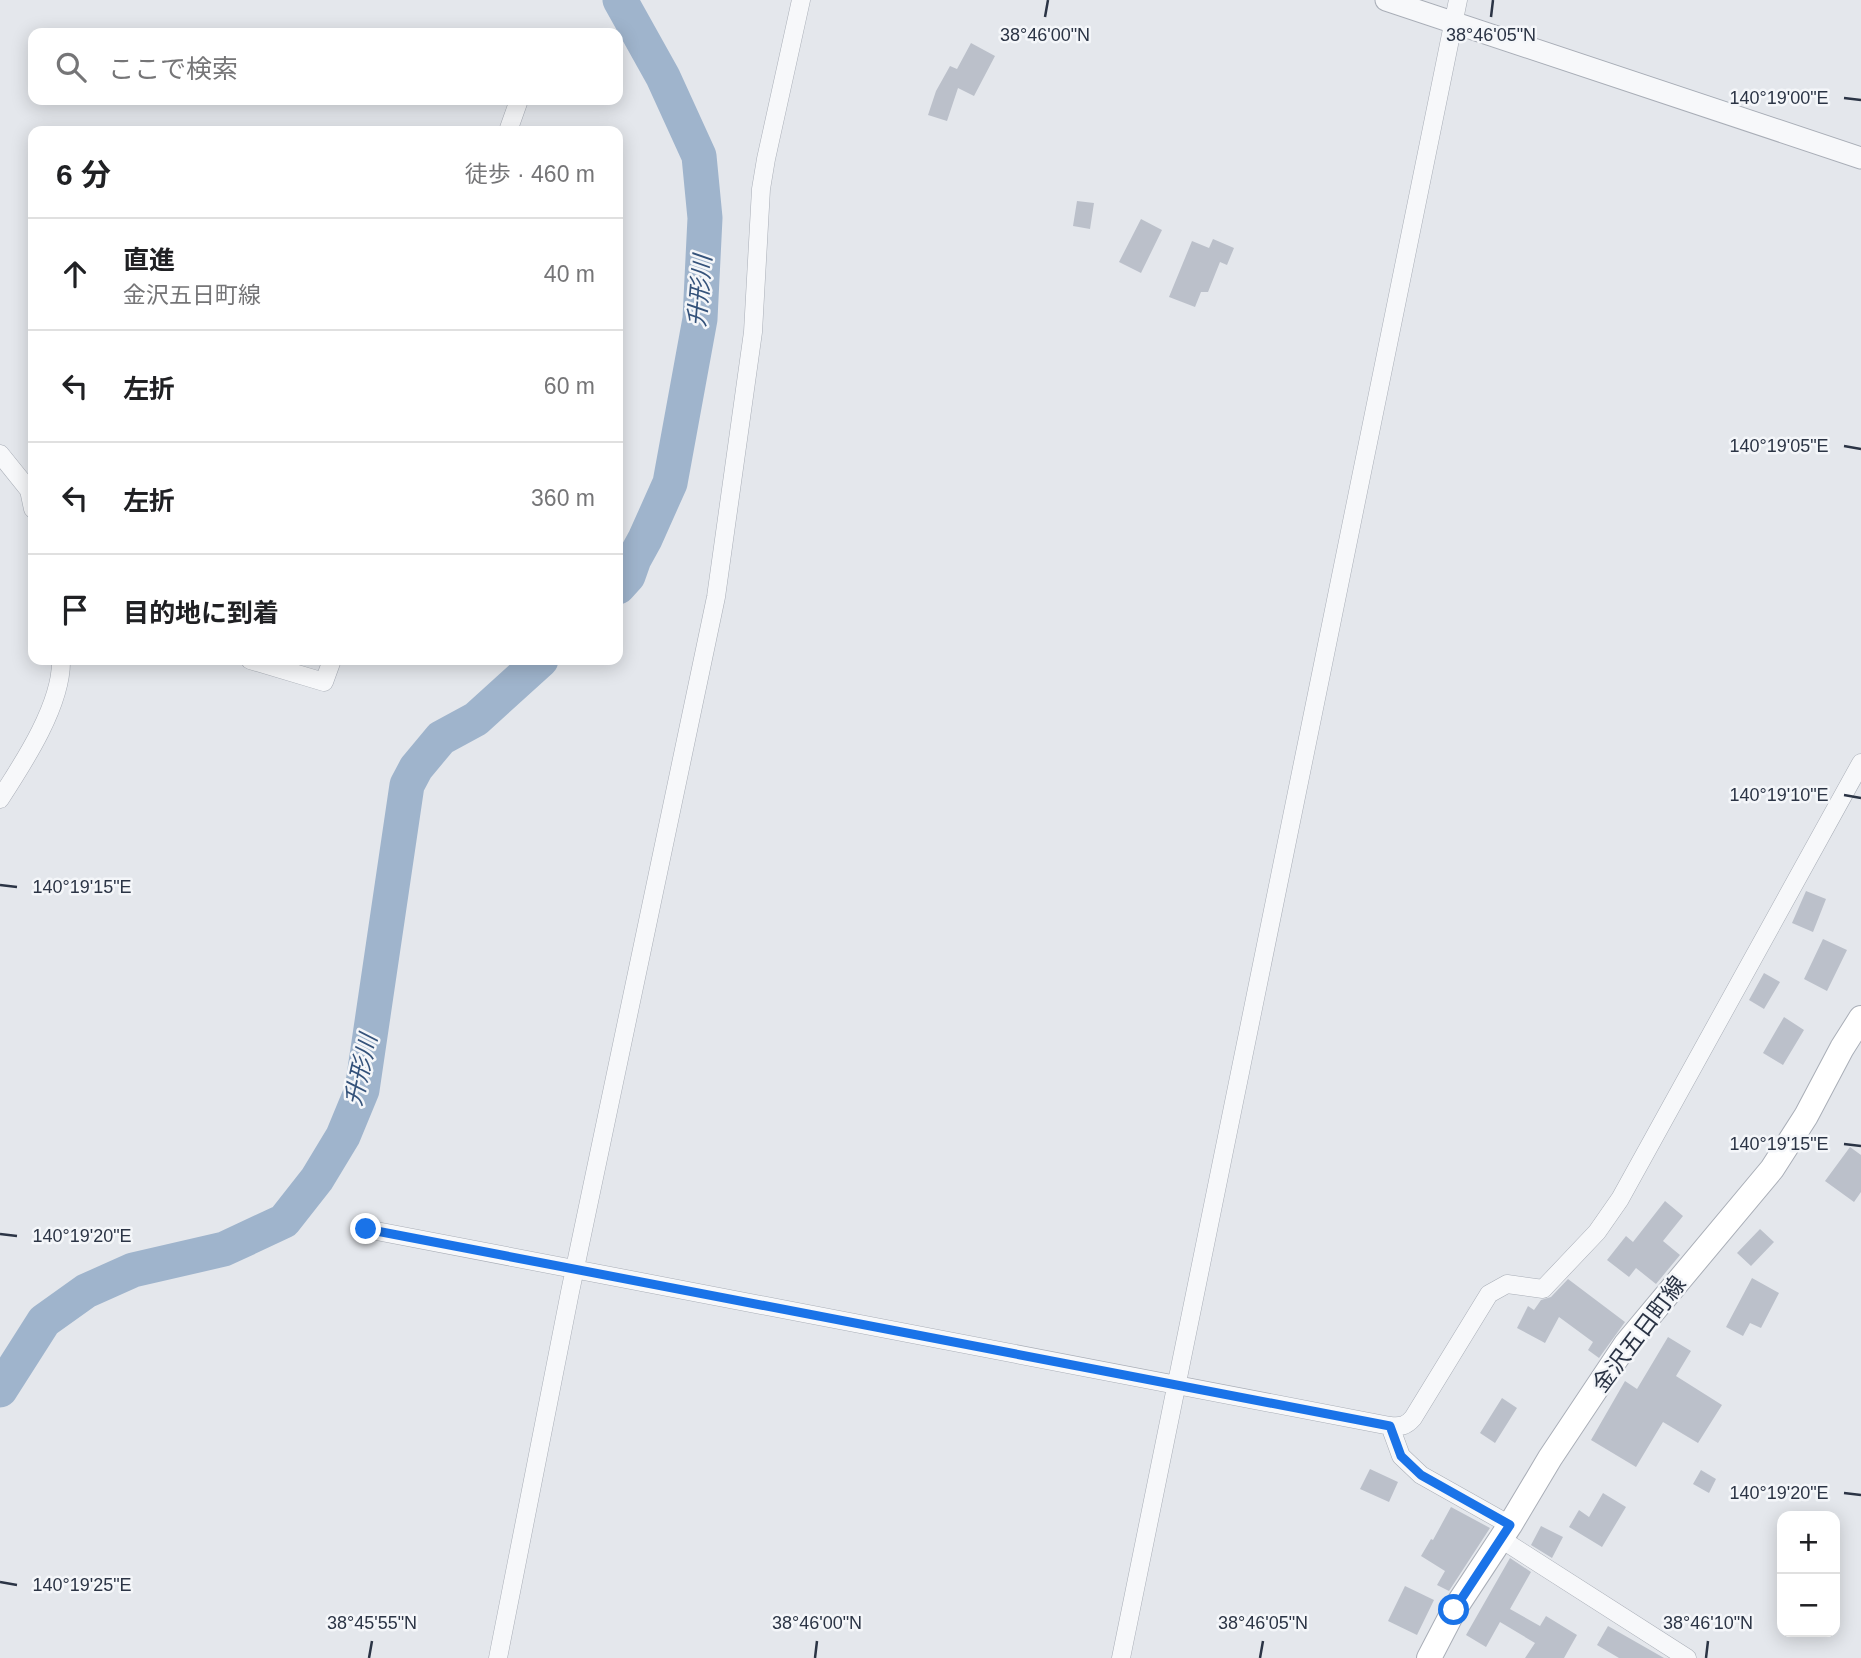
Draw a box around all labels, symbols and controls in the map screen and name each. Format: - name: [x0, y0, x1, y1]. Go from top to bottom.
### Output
- text: 38°46'00"N: [1000, 25, 1090, 45]
- text: 38°46'05"N: [1446, 25, 1536, 45]
- search box: [28, 28, 623, 105]
- icon: search: [52, 48, 90, 86]
- text: ここで検索: [108, 54, 238, 84]
- text: 140°19'00"E: [1729, 88, 1829, 108]
- text: 6 分: [56, 158, 111, 191]
- text: 徒歩 · 460 m: [465, 161, 595, 187]
- text: 直進: [123, 245, 175, 275]
- water label: 升形川: [683, 251, 716, 328]
- icon: ahead: [56, 255, 94, 293]
- text: 40 m: [544, 261, 595, 287]
- text: 金沢五日町線: [123, 282, 261, 308]
- icon: left: [56, 367, 94, 405]
- text: 60 m: [544, 373, 595, 399]
- text: 左折: [123, 374, 175, 404]
- text: 140°19'05"E: [1729, 436, 1829, 456]
- icon: left: [56, 479, 94, 517]
- text: 360 m: [531, 485, 595, 511]
- text: 左折: [123, 486, 175, 516]
- icon: arrive: [56, 591, 94, 629]
- text: 目的地に到着: [123, 598, 279, 628]
- text: 140°19'10"E: [1729, 785, 1829, 805]
- text: 140°19'15"E: [32, 877, 132, 897]
- water label: 升形川: [339, 1029, 382, 1108]
- text: 140°19'15"E: [1729, 1134, 1829, 1154]
- route end: [350, 1213, 381, 1244]
- text: 140°19'20"E: [32, 1226, 132, 1246]
- street label: 金沢五日町線: [1587, 1271, 1691, 1397]
- text: 140°19'20"E: [1729, 1483, 1829, 1503]
- map controls: [1777, 1511, 1840, 1637]
- button: +: [1777, 1511, 1840, 1574]
- button: −: [1777, 1574, 1840, 1637]
- text: 140°19'25"E: [32, 1575, 132, 1595]
- route start: [1438, 1594, 1469, 1625]
- text: 38°45'55"N: [327, 1613, 417, 1633]
- text: 38°46'00"N: [772, 1613, 862, 1633]
- text: 38°46'05"N: [1218, 1613, 1308, 1633]
- text: 38°46'10"N: [1663, 1613, 1753, 1633]

